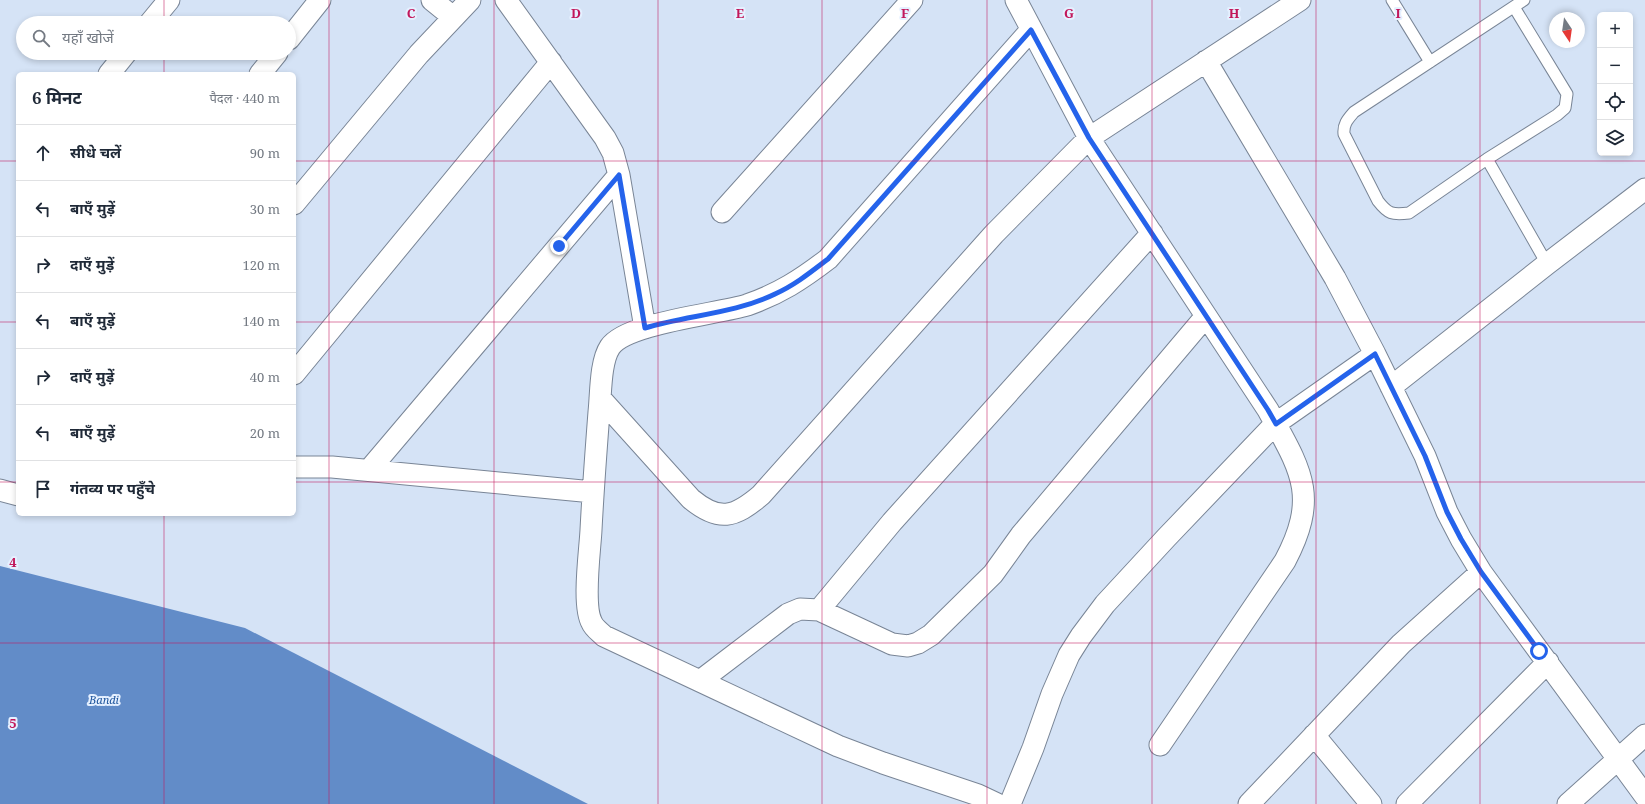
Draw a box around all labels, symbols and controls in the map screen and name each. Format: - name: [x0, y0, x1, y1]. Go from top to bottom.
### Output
- text: C: [407, 4, 416, 22]
- text: D: [571, 4, 581, 22]
- text: E: [736, 4, 745, 22]
- text: F: [901, 4, 909, 22]
- text: G: [1064, 4, 1074, 22]
- text: H: [1229, 4, 1240, 22]
- text: I: [1395, 4, 1401, 22]
- north arrow: [1549, 12, 1585, 48]
- map controls: [1597, 12, 1633, 156]
- button: +: [1597, 12, 1633, 48]
- search box: [16, 16, 296, 60]
- icon: search: [30, 27, 52, 49]
- text: यहाँ खोजें: [62, 27, 114, 47]
- button: −: [1597, 48, 1633, 84]
- button: locate: [1597, 84, 1633, 120]
- text: 6 मिनट: [32, 86, 82, 109]
- text: पैदल · 440 m: [209, 89, 280, 107]
- button: layers: [1597, 120, 1633, 156]
- icon: ahead: [32, 142, 54, 164]
- text: सीधे चलें: [70, 142, 121, 162]
- text: 90 m: [250, 144, 280, 162]
- icon: left: [32, 198, 54, 220]
- text: बाएँ मुड़ें: [70, 198, 115, 218]
- text: 30 m: [250, 200, 280, 218]
- route end: [550, 237, 568, 255]
- icon: right: [32, 254, 54, 276]
- text: दाएँ मुड़ें: [70, 254, 114, 274]
- text: 120 m: [243, 256, 280, 274]
- icon: left: [32, 310, 54, 332]
- text: बाएँ मुड़ें: [70, 310, 115, 330]
- text: 140 m: [243, 312, 280, 330]
- icon: right: [32, 366, 54, 388]
- text: दाएँ मुड़ें: [70, 366, 114, 386]
- text: 40 m: [250, 368, 280, 386]
- icon: left: [32, 422, 54, 444]
- text: बाएँ मुड़ें: [70, 422, 115, 442]
- text: 20 m: [250, 424, 280, 442]
- icon: arrive: [32, 478, 54, 500]
- text: गंतव्य पर पहुँचे: [70, 478, 155, 498]
- text: 4: [9, 553, 17, 571]
- route start: [1530, 642, 1548, 660]
- water label: Bandi: [88, 692, 120, 707]
- text: 5: [9, 714, 17, 732]

